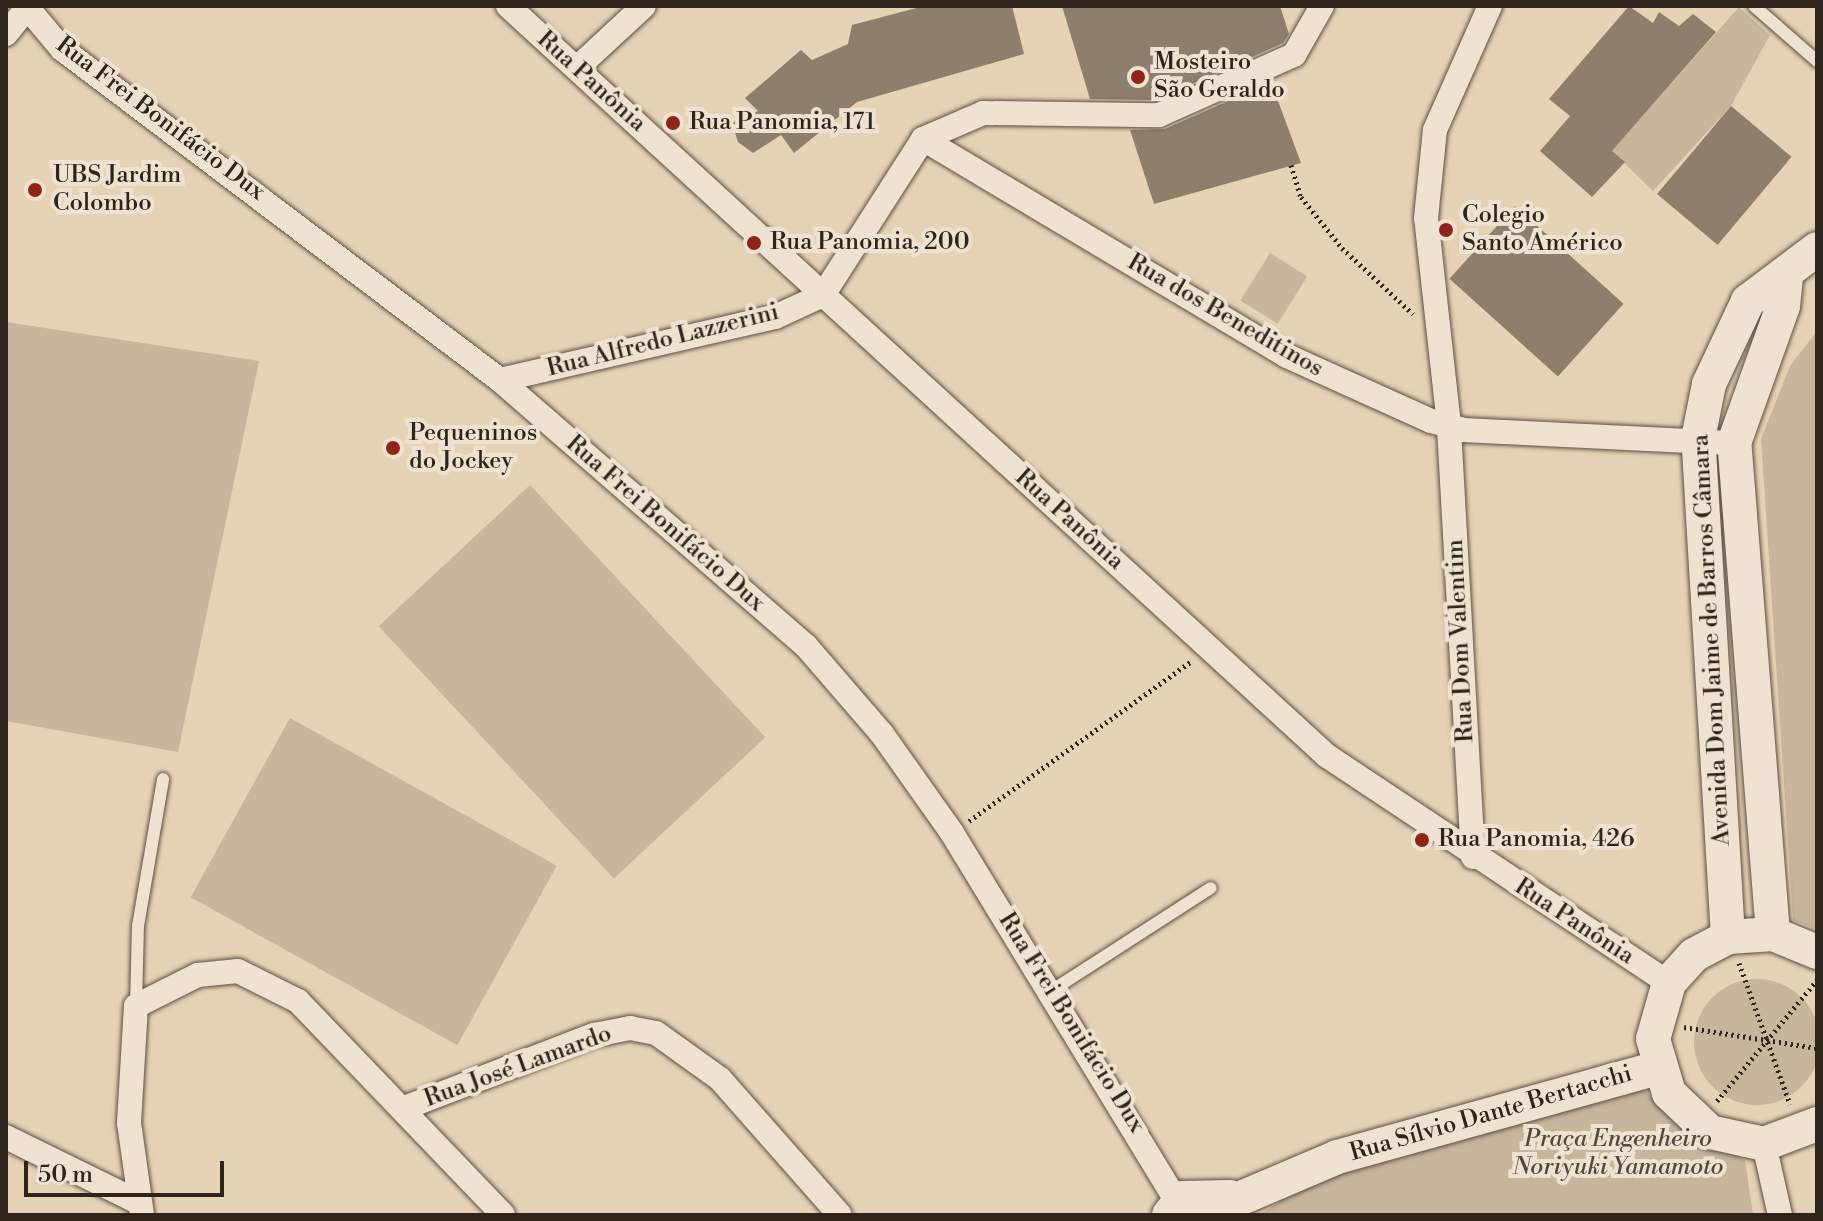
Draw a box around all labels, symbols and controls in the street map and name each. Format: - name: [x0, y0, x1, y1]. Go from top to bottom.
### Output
- street label: Rua Panônia: [531, 26, 651, 138]
- street label: Rua Frei Bonifácio Dux: [50, 31, 270, 207]
- place label: Mosteiro São Geraldo: [1154, 49, 1285, 105]
- marker: Mosteiro São Geraldo: [1129, 68, 1147, 86]
- place label: Rua Panomia, 171: [689, 109, 875, 137]
- marker: Rua Panomia, 171: [664, 114, 682, 132]
- place label: UBS Jardim Colombo: [53, 162, 181, 218]
- marker: UBS Jardim Colombo: [24, 179, 46, 201]
- place label: Colegio Santo Américo: [1462, 202, 1623, 258]
- marker: Colegio Santo Américo: [1437, 221, 1455, 239]
- place label: Rua Panomia, 200: [770, 229, 970, 257]
- marker: Rua Panomia, 200: [745, 234, 763, 252]
- street label: Rua dos Beneditinos: [1122, 248, 1328, 384]
- street label: Rua Alfredo Lazzerini: [544, 298, 782, 384]
- place label: Pequeninos do Jockey: [409, 420, 537, 476]
- street label: Rua Frei Bonifácio Dux: [560, 430, 770, 618]
- street label: Avenida Dom Jaime de Barros Câmara: [1687, 433, 1737, 847]
- marker: Pequeninos do Jockey: [384, 439, 402, 457]
- street label: Rua Panônia: [1009, 464, 1129, 576]
- street label: Rua Dom Valentim: [1441, 539, 1481, 743]
- place label: Rua Panomia, 426: [1438, 826, 1635, 854]
- marker: Rua Panomia, 426: [1413, 831, 1431, 849]
- street label: Rua Panônia: [1509, 873, 1639, 971]
- street label: Rua Frei Bonifácio Dux: [991, 908, 1151, 1138]
- street label: Rua José Lamardo: [420, 1020, 616, 1114]
- street label: Rua Sílvio Dante Bertacchi: [1346, 1060, 1636, 1168]
- park label: Praça Engenheiro Noriyuki Yamamoto: [1513, 1126, 1723, 1182]
- scale bar: [28, 1145, 228, 1195]
- text: 50 m: [38, 1160, 93, 1190]

